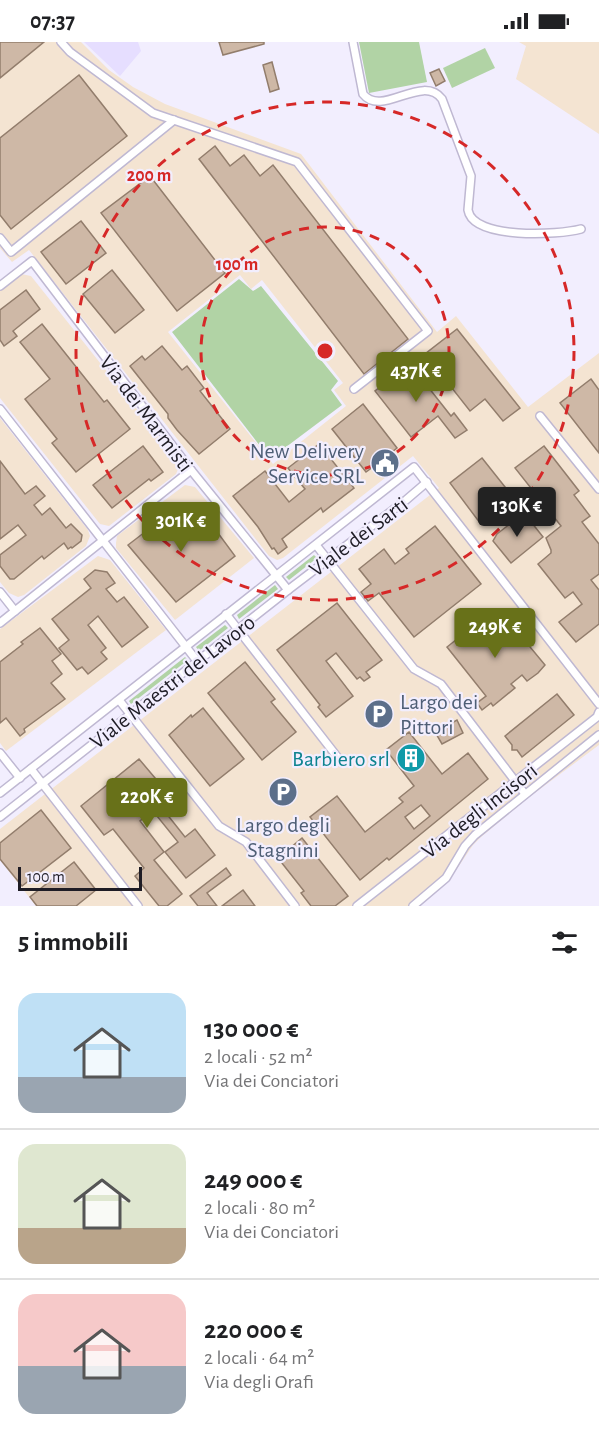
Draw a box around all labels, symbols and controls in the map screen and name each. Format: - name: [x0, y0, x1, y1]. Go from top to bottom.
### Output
- text: 07:37: [30, 10, 75, 32]
- text: 200 m: [127, 167, 171, 185]
- text: 100 m: [216, 256, 258, 274]
- centre of rings: [315, 341, 335, 361]
- street label: Via dei Marmisti: [95, 351, 197, 476]
- pin: 437K €: [367, 352, 465, 403]
- text: 437K €: [390, 361, 442, 381]
- place label: New Delivery Service SRL: [250, 440, 365, 487]
- public building icon: New Delivery Service SRL: [369, 447, 401, 479]
- pin: 130K €: [468, 487, 566, 538]
- street label: Viale dei Sarti: [305, 493, 412, 581]
- text: 130K €: [492, 496, 542, 516]
- pin: 301K €: [132, 502, 230, 553]
- text: 301K €: [156, 511, 206, 531]
- pin: 249K €: [446, 608, 544, 659]
- street label: Viale Maestri del Lavoro: [86, 611, 259, 753]
- text: 249K €: [468, 617, 522, 637]
- place label: Largo dei Pittori: [400, 691, 478, 738]
- parking icon: Largo dei Pittori: [363, 698, 395, 730]
- building icon: Barbiero srl: [395, 742, 427, 774]
- place label: Barbiero srl: [292, 748, 390, 770]
- street label: Via degli Incisori: [418, 759, 542, 863]
- parking icon: Largo degli Stagnini: [267, 776, 299, 808]
- pin: 220K €: [98, 778, 196, 829]
- text: 220K €: [120, 787, 174, 807]
- place label: Largo degli Stagnini: [236, 814, 330, 861]
- scale bar: [18, 864, 142, 892]
- text: 100 m: [27, 869, 65, 885]
- icon: filters: [548, 926, 581, 959]
- text: 5 immobili: [18, 929, 129, 955]
- text: 130 000 €: [204, 1016, 299, 1042]
- icon: home: [66, 1017, 138, 1089]
- text: 2 locali · 52 m²: [204, 1047, 313, 1067]
- text: Via dei Conciatori: [204, 1071, 339, 1091]
- text: 249 000 €: [204, 1167, 303, 1193]
- icon: home: [66, 1168, 138, 1240]
- text: 2 locali · 80 m²: [204, 1198, 315, 1218]
- text: Via dei Conciatori: [204, 1222, 339, 1242]
- text: 220 000 €: [204, 1317, 303, 1343]
- icon: home: [66, 1318, 138, 1390]
- text: 2 locali · 64 m²: [204, 1348, 314, 1368]
- text: Via degli Orafi: [204, 1372, 314, 1392]

